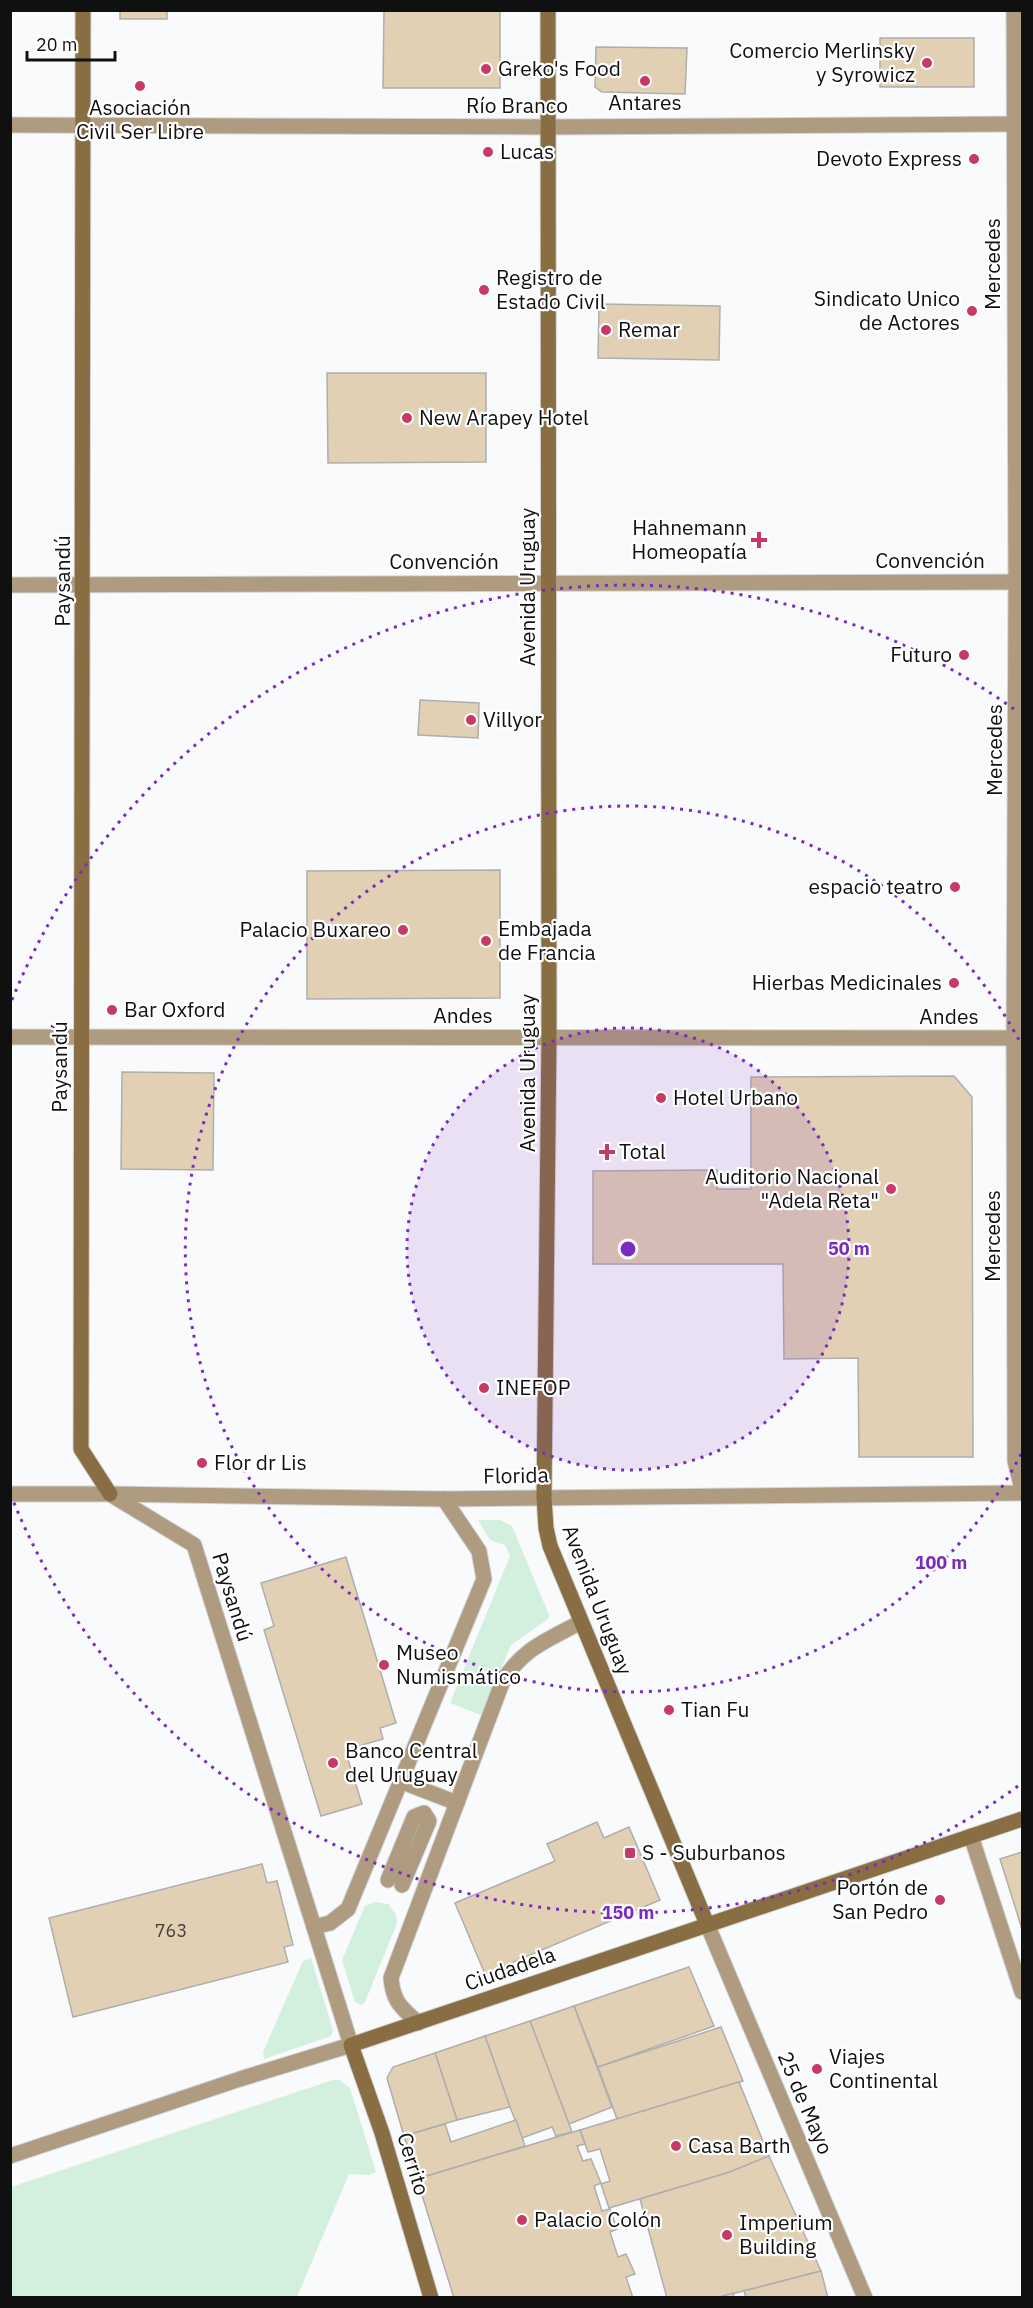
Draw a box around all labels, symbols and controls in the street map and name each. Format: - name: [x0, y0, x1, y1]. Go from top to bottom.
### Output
- scale bar: [27, 24, 116, 62]
- text: 20 m: [36, 33, 78, 56]
- place label: Comercio Merlinsky y Syrowicz: [729, 36, 916, 88]
- place label: Greko's Food: [498, 54, 621, 82]
- marker: Comercio Merlinsky y Syrowicz: [920, 56, 934, 70]
- marker: Greko's Food: [479, 62, 493, 76]
- marker: Antares: [638, 74, 652, 88]
- marker: Asociación Civil Ser Libre: [133, 79, 147, 93]
- place label: Antares: [608, 88, 682, 116]
- street label: Río Branco: [466, 91, 568, 119]
- place label: Asociación Civil Ser Libre: [76, 93, 204, 145]
- place label: Lucas: [500, 137, 554, 165]
- place label: Devoto Express: [816, 144, 962, 172]
- marker: Lucas: [481, 145, 495, 159]
- marker: Devoto Express: [967, 152, 981, 166]
- street label: Mercedes: [978, 218, 1006, 310]
- place label: Registro de Estado Civil: [496, 263, 606, 315]
- marker: Registro de Estado Civil: [477, 283, 491, 297]
- place label: Sindicato Unico de Actores: [814, 284, 960, 336]
- marker: Sindicato Unico de Actores: [965, 304, 979, 318]
- place label: Remar: [618, 315, 680, 343]
- marker: Remar: [599, 323, 613, 337]
- place label: New Arapey Hotel: [419, 403, 589, 431]
- marker: New Arapey Hotel: [400, 411, 414, 425]
- street label: Avenida Uruguay: [513, 507, 541, 666]
- place label: Hahnemann Homeopatía: [632, 513, 747, 565]
- marker: Hahnemann Homeopatía: [752, 533, 766, 547]
- street label: Paysandú: [48, 535, 76, 627]
- street label: Convención: [875, 546, 985, 574]
- street label: Convención: [389, 547, 499, 575]
- place label: Futuro: [890, 640, 952, 668]
- marker: Futuro: [957, 648, 971, 662]
- street label: Mercedes: [980, 704, 1008, 796]
- place label: Villyor: [483, 705, 542, 733]
- marker: Villyor: [464, 713, 478, 727]
- place label: espacio teatro: [809, 872, 943, 900]
- marker: espacio teatro: [948, 880, 962, 894]
- place label: Embajada de Francia: [498, 914, 596, 966]
- place label: Palacio Buxareo: [239, 915, 391, 943]
- marker: Palacio Buxareo: [396, 923, 410, 937]
- marker: Embajada de Francia: [479, 934, 493, 948]
- place label: Hierbas Medicinales: [752, 968, 942, 996]
- marker: Hierbas Medicinales: [947, 976, 961, 990]
- street label: Avenida Uruguay: [513, 993, 541, 1152]
- place label: Bar Oxford: [124, 995, 225, 1023]
- street label: Andes: [433, 1001, 493, 1029]
- street label: Andes: [919, 1002, 979, 1030]
- marker: Bar Oxford: [105, 1003, 119, 1017]
- street label: Paysandú: [45, 1021, 73, 1113]
- place label: Hotel Urbano: [673, 1083, 798, 1111]
- marker: Hotel Urbano: [654, 1091, 668, 1105]
- place label: Total: [619, 1137, 666, 1165]
- marker: Total: [600, 1145, 614, 1159]
- place label: Auditorio Nacional "Adela Reta": [705, 1162, 879, 1214]
- marker: Auditorio Nacional "Adela Reta": [884, 1182, 898, 1196]
- street label: Mercedes: [978, 1190, 1006, 1282]
- text: 50 m: [828, 1237, 870, 1260]
- centre of rings: [618, 1239, 638, 1259]
- place label: INEFOP: [496, 1373, 570, 1401]
- marker: INEFOP: [477, 1381, 491, 1395]
- place label: Flor dr Lis: [214, 1448, 307, 1476]
- marker: Flor dr Lis: [195, 1456, 209, 1470]
- street label: Florida: [483, 1460, 549, 1490]
- street label: Avenida Uruguay: [556, 1521, 640, 1679]
- street label: Paysandú: [206, 1549, 260, 1645]
- text: 100 m: [915, 1551, 967, 1574]
- place label: Museo Numismático: [396, 1638, 521, 1690]
- marker: Museo Numismático: [377, 1658, 391, 1672]
- place label: Tian Fu: [681, 1695, 750, 1723]
- marker: Tian Fu: [662, 1703, 676, 1717]
- place label: Banco Central del Uruguay: [345, 1736, 478, 1788]
- marker: Banco Central del Uruguay: [326, 1756, 340, 1770]
- place label: S - Suburbanos: [642, 1838, 786, 1866]
- marker: S - Suburbanos: [623, 1846, 637, 1860]
- place label: Portón de San Pedro: [832, 1873, 928, 1925]
- marker: Portón de San Pedro: [933, 1893, 947, 1907]
- text: 150 m: [602, 1901, 654, 1924]
- house number: 763: [155, 1919, 187, 1942]
- street label: Ciudadela: [461, 1939, 559, 1997]
- place label: Viajes Continental: [829, 2042, 938, 2094]
- street label: 25 de Mayo: [772, 2047, 840, 2158]
- marker: Viajes Continental: [810, 2062, 824, 2076]
- street label: Cerrito: [391, 2129, 437, 2199]
- place label: Casa Barth: [688, 2131, 791, 2159]
- marker: Casa Barth: [669, 2139, 683, 2153]
- place label: Palacio Colón: [534, 2205, 661, 2233]
- place label: Imperium Building: [739, 2208, 833, 2260]
- marker: Palacio Colón: [515, 2213, 529, 2227]
- marker: Imperium Building: [720, 2228, 734, 2242]

